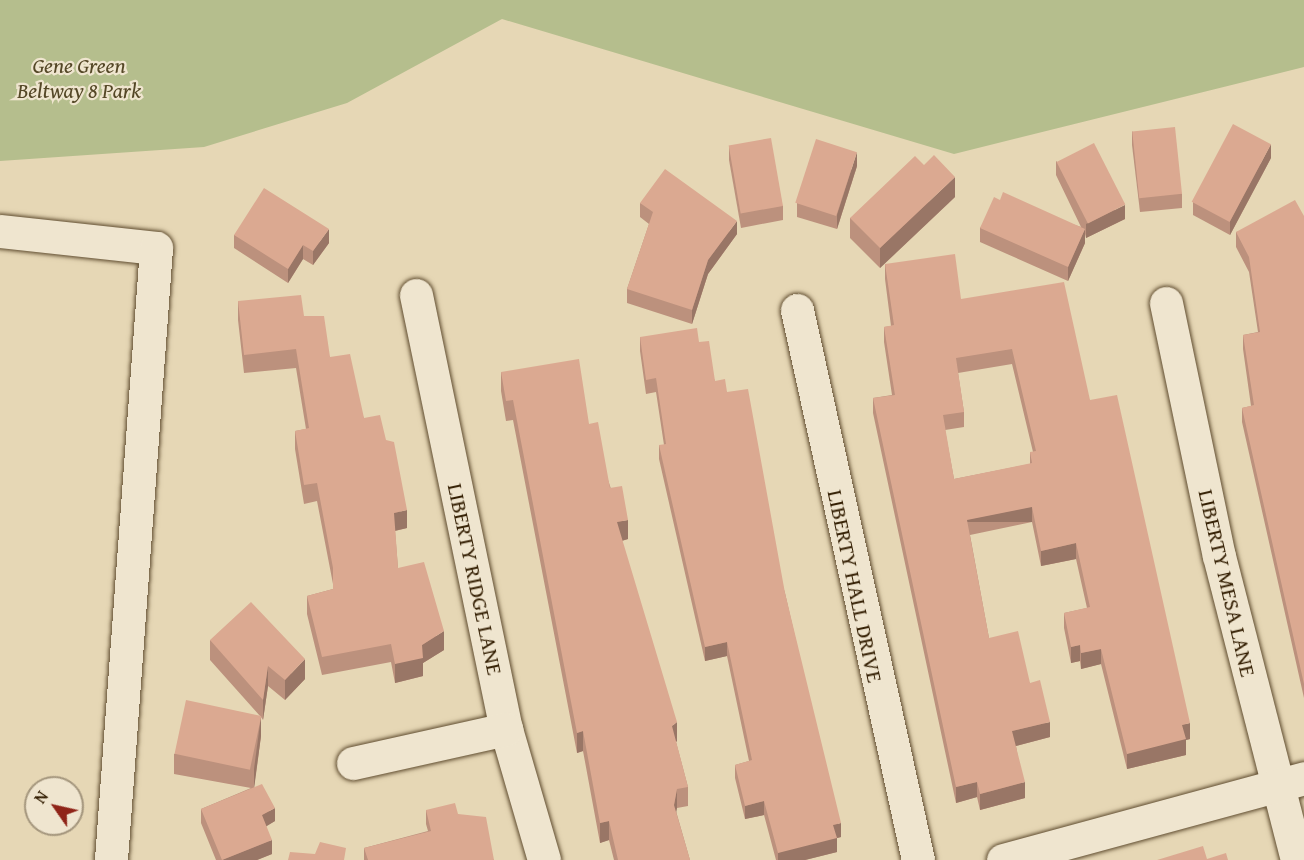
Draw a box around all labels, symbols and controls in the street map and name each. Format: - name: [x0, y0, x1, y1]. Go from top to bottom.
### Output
- park label: Gene Green Beltway 8 Park: [17, 52, 141, 104]
- street label: LIBERTY RIDGE LANE: [442, 481, 508, 677]
- street label: LIBERTY HALL DRIVE: [822, 487, 888, 685]
- street label: LIBERTY MESA LANE: [1193, 487, 1261, 679]
- north arrow: [24, 776, 84, 836]
- text: N: [28, 786, 54, 808]

